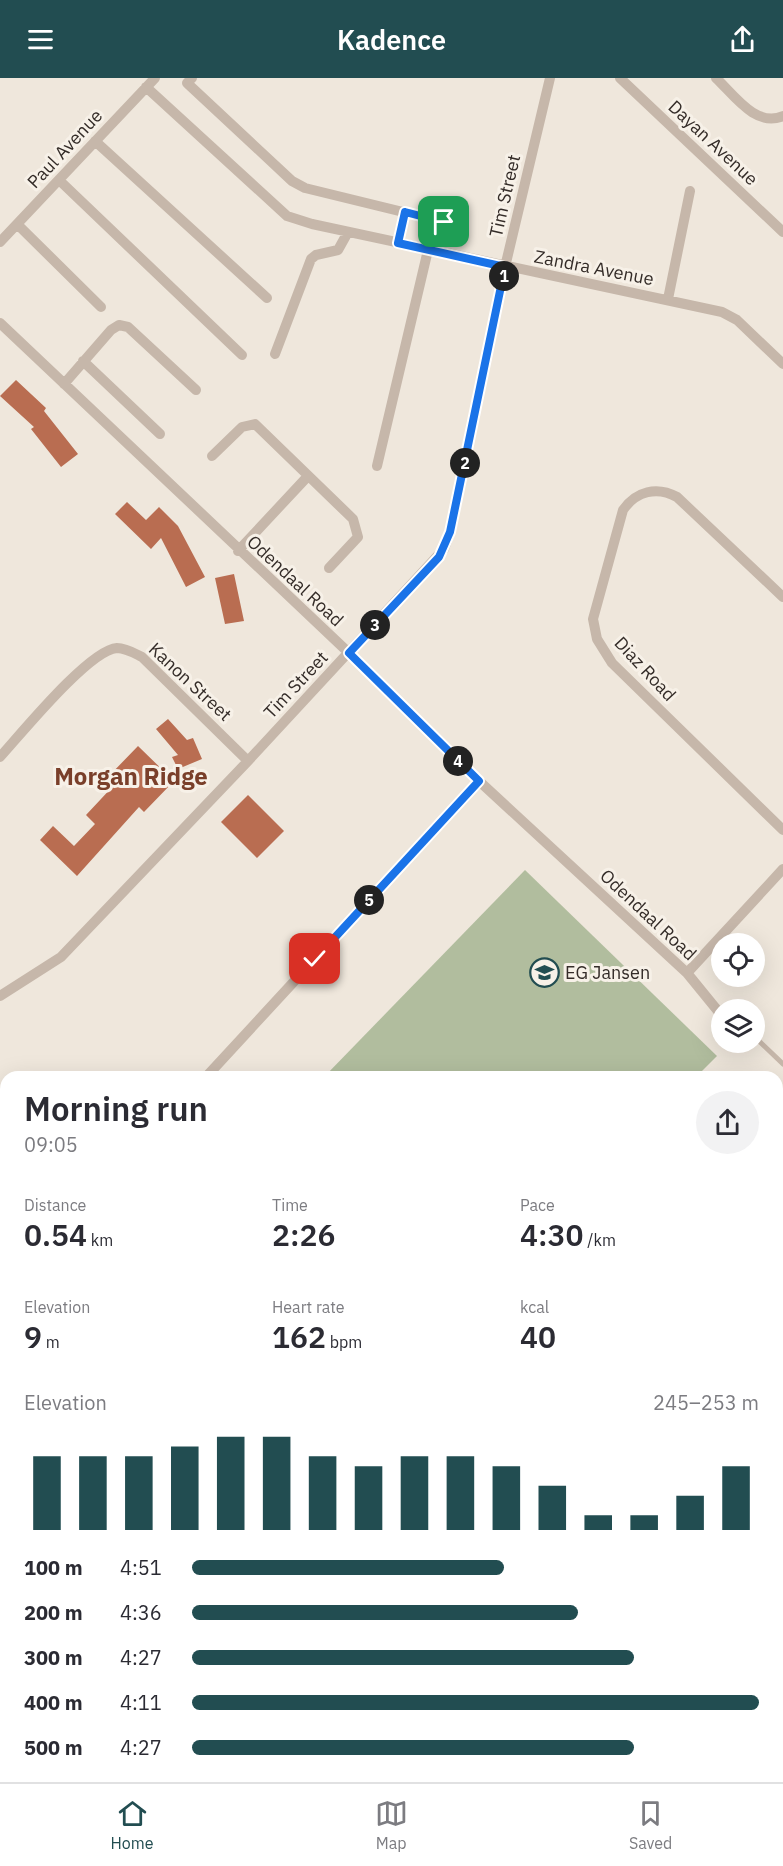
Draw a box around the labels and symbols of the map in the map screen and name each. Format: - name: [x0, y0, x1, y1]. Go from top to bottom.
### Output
- street label: Dayan Avenue: [664, 95, 763, 190]
- street label: Paul Avenue: [22, 104, 107, 193]
- street label: Tim Street: [484, 152, 525, 239]
- pin: [418, 196, 469, 247]
- street label: Zandra Avenue: [532, 245, 656, 290]
- pin: 1: [489, 261, 519, 291]
- pin: 2: [450, 448, 480, 478]
- street label: Odendaal Road: [242, 530, 348, 631]
- pin: 3: [360, 610, 390, 640]
- street label: Diaz Road: [610, 631, 681, 706]
- street label: Kanon Street: [144, 637, 237, 726]
- street label: Tim Street: [259, 646, 333, 723]
- pin: 4: [443, 746, 473, 776]
- district label: Morgan Ridge: [54, 760, 208, 792]
- street label: Odendaal Road: [595, 864, 701, 965]
- pin: 5: [354, 885, 384, 915]
- pin: [289, 933, 340, 984]
- school or university icon: EG Jansen: [528, 957, 560, 989]
- place label: EG Jansen: [565, 961, 650, 984]

